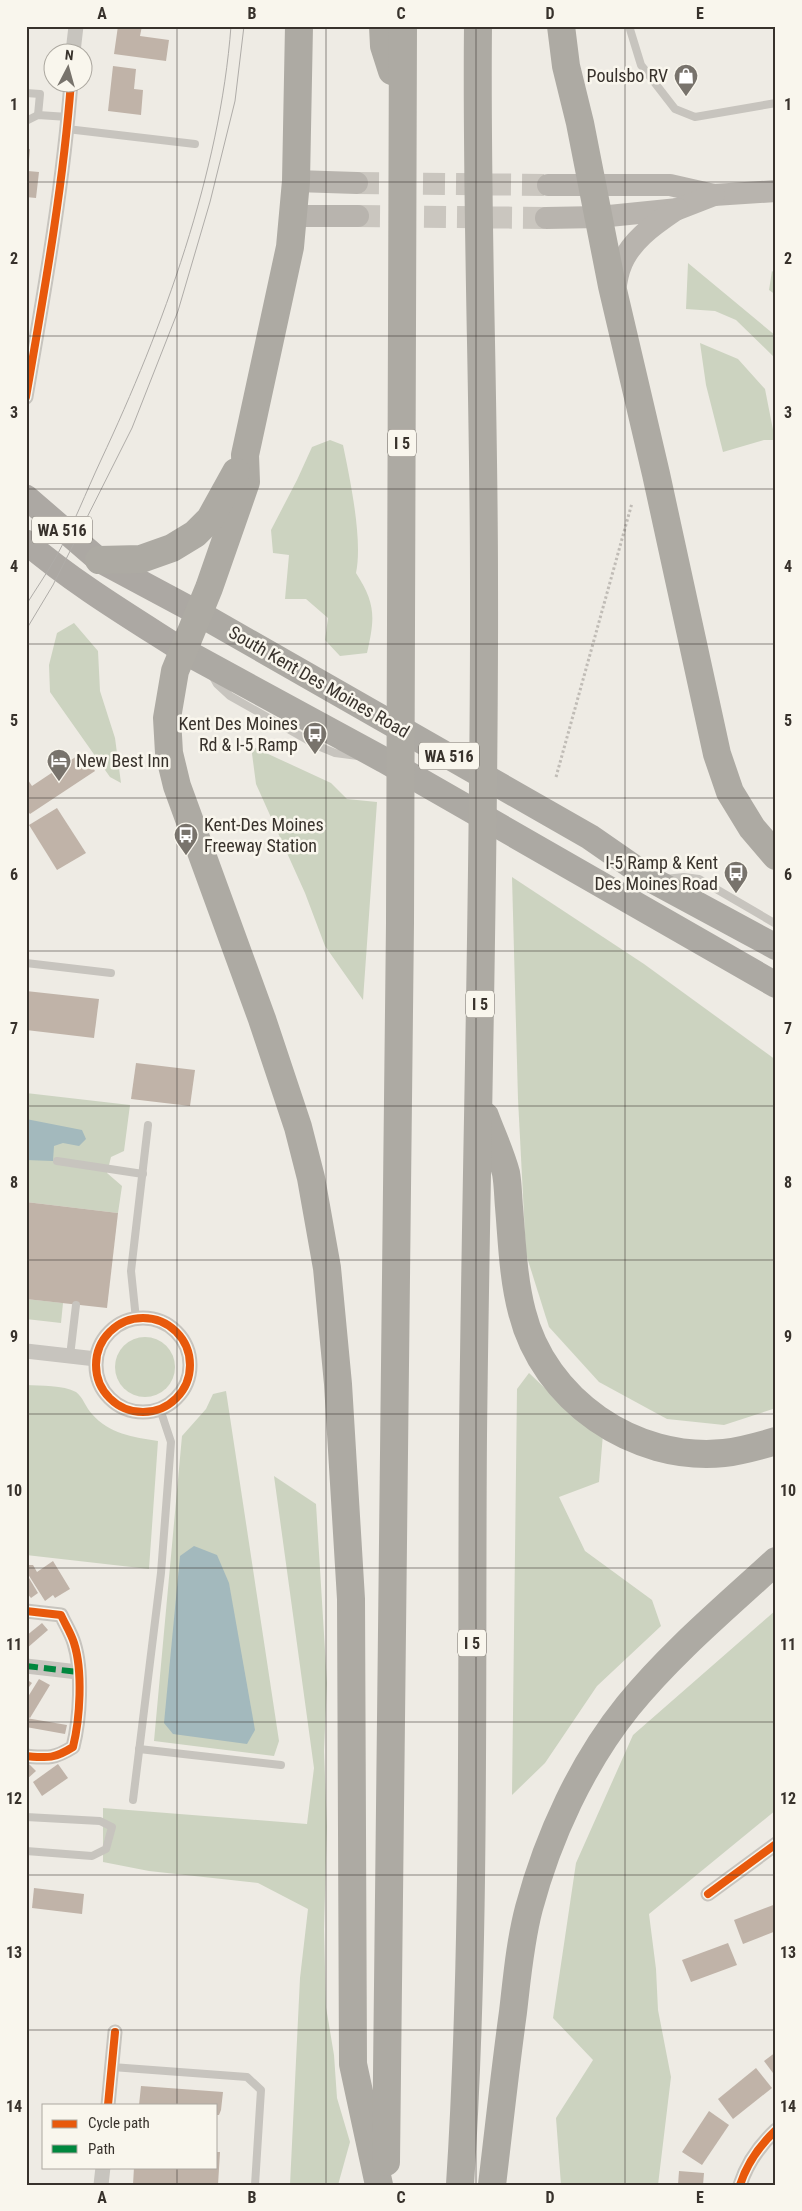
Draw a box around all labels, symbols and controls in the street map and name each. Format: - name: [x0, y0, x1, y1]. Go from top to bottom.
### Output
- text: A: [97, 4, 107, 23]
- text: B: [248, 4, 257, 23]
- text: C: [396, 4, 406, 23]
- text: D: [545, 4, 555, 23]
- text: E: [696, 4, 704, 23]
- north arrow: [42, 42, 92, 92]
- text: N: [64, 47, 74, 63]
- shop icon: Poulsbo RV: [673, 63, 699, 97]
- place label: Poulsbo RV: [587, 65, 668, 86]
- text: 1: [10, 95, 18, 114]
- text: 1: [784, 95, 792, 114]
- text: 2: [10, 249, 18, 268]
- text: 2: [784, 249, 792, 268]
- text: 3: [10, 403, 18, 422]
- text: 3: [784, 403, 792, 422]
- road number: I 5: [388, 429, 416, 456]
- road number: WA 516: [32, 516, 92, 544]
- text: 4: [10, 557, 18, 576]
- text: 4: [784, 557, 792, 576]
- street label: South Kent Des Moines Road: [225, 621, 413, 742]
- text: 5: [10, 711, 18, 730]
- text: 5: [784, 711, 792, 730]
- place label: Kent Des Moines Rd & I-5 Ramp: [179, 713, 298, 755]
- bus stop icon: Kent Des Moines Rd & I-5 Ramp: [302, 721, 328, 755]
- road number: WA 516: [419, 742, 479, 769]
- hotel icon: New Best Inn: [46, 748, 72, 782]
- place label: New Best Inn: [76, 750, 169, 771]
- place label: Kent-Des Moines Freeway Station: [204, 814, 324, 856]
- bus stop icon: Kent-Des Moines Freeway Station: [173, 822, 199, 856]
- place label: I-5 Ramp & Kent Des Moines Road: [595, 852, 718, 894]
- bus stop icon: I-5 Ramp & Kent Des Moines Road: [723, 860, 749, 894]
- text: 6: [10, 865, 18, 884]
- text: 6: [784, 865, 792, 884]
- road number: I 5: [466, 991, 494, 1018]
- text: 7: [10, 1019, 18, 1038]
- text: 7: [784, 1019, 792, 1038]
- text: 8: [10, 1173, 18, 1192]
- text: 8: [784, 1173, 792, 1192]
- text: 9: [10, 1327, 18, 1346]
- text: 9: [784, 1327, 792, 1346]
- text: 10: [6, 1481, 22, 1500]
- text: 10: [780, 1481, 796, 1500]
- road number: I 5: [458, 1630, 486, 1656]
- text: 11: [6, 1635, 22, 1654]
- text: 11: [780, 1635, 796, 1654]
- text: 12: [6, 1789, 22, 1808]
- text: 12: [780, 1789, 796, 1808]
- text: 13: [6, 1943, 22, 1962]
- text: 13: [780, 1943, 796, 1962]
- text: 14: [6, 2097, 22, 2116]
- text: 14: [780, 2097, 796, 2116]
- legend: [42, 2104, 218, 2168]
- text: Cycle path: [88, 2114, 150, 2132]
- text: Path: [88, 2140, 115, 2158]
- text: A: [97, 2188, 107, 2207]
- text: B: [248, 2188, 257, 2207]
- text: C: [396, 2188, 406, 2207]
- text: D: [545, 2188, 555, 2207]
- text: E: [696, 2188, 704, 2207]

